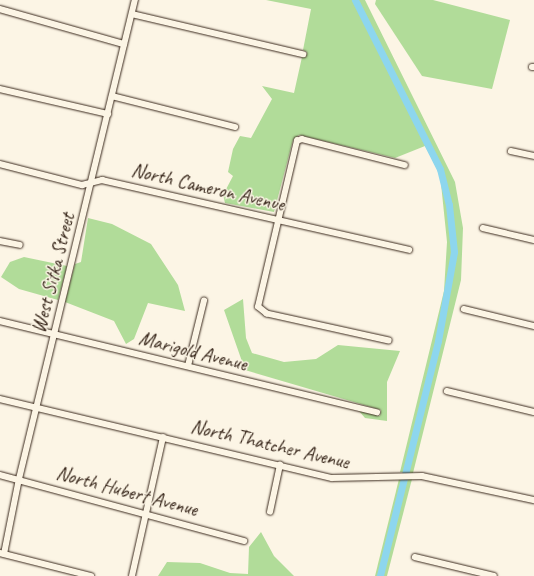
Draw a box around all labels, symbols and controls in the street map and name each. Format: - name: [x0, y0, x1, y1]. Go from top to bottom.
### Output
- street label: North Cameron Avenue: [129, 158, 287, 216]
- street label: West Sitka Street: [26, 210, 80, 336]
- street label: Marigold Avenue: [137, 326, 249, 376]
- street label: North Thatcher Avenue: [188, 414, 352, 474]
- street label: North Hubert Avenue: [54, 461, 200, 521]

